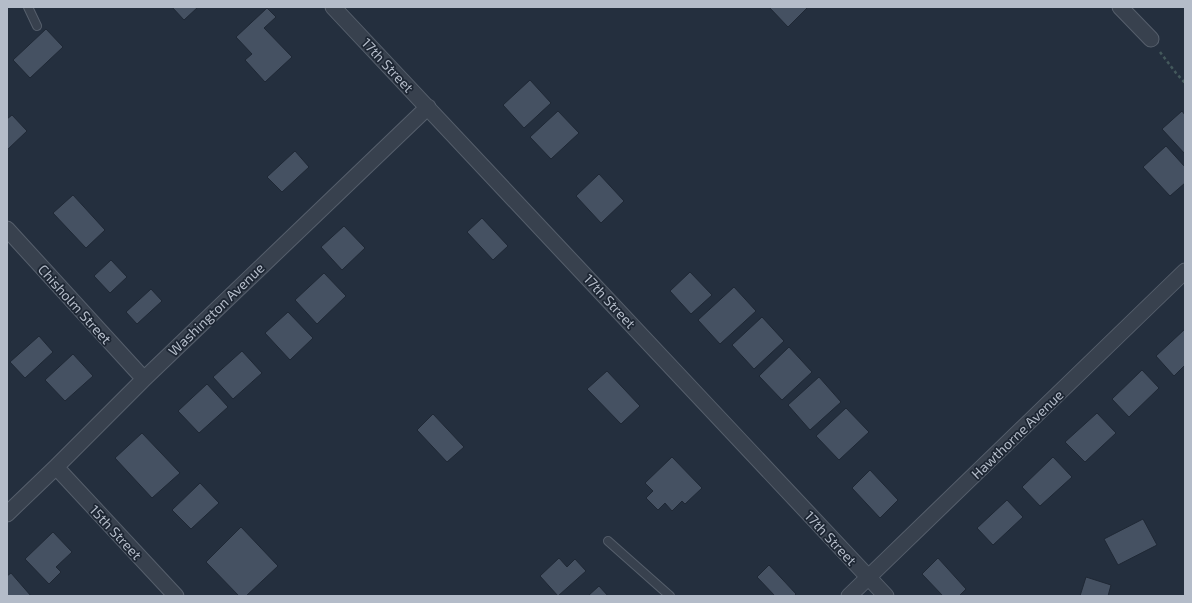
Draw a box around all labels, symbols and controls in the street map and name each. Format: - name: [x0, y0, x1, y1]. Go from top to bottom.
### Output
- street label: 17th Street: [359, 34, 417, 96]
- street label: Washington Avenue: [165, 259, 267, 359]
- street label: Chisholm Street: [35, 261, 115, 347]
- street label: 17th Street: [581, 270, 639, 332]
- street label: Hawthorne Avenue: [968, 386, 1066, 482]
- street label: 15th Street: [86, 501, 146, 563]
- street label: 17th Street: [802, 507, 860, 569]

